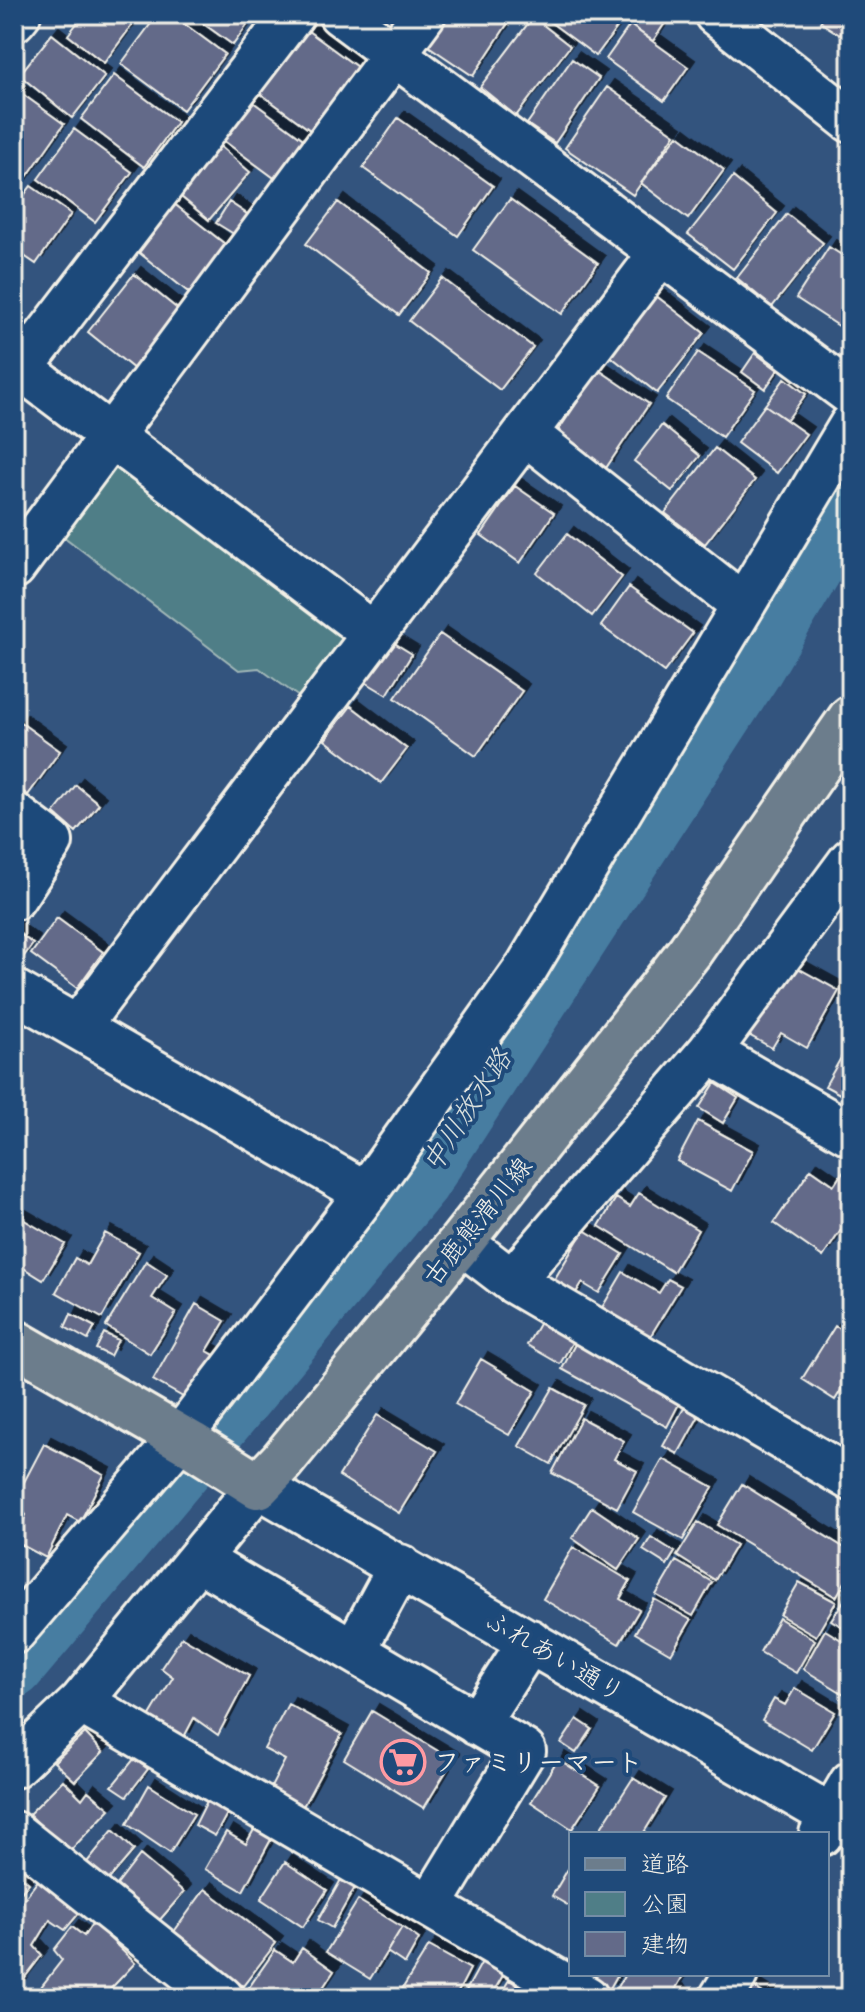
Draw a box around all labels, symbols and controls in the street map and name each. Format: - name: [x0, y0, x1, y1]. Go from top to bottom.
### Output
- water label: 中川放水路: [414, 1040, 519, 1178]
- street label: 古鹿熊滑川線: [415, 1150, 539, 1292]
- street label: ふれあい通り: [479, 1603, 631, 1709]
- supermarket icon: ファミリーマート: [379, 1738, 427, 1786]
- place label: ファミリーマート: [434, 1746, 643, 1778]
- legend: [569, 1832, 829, 1976]
- text: 道路: [641, 1849, 689, 1878]
- text: 公園: [641, 1889, 689, 1918]
- text: 建物: [641, 1929, 689, 1958]

